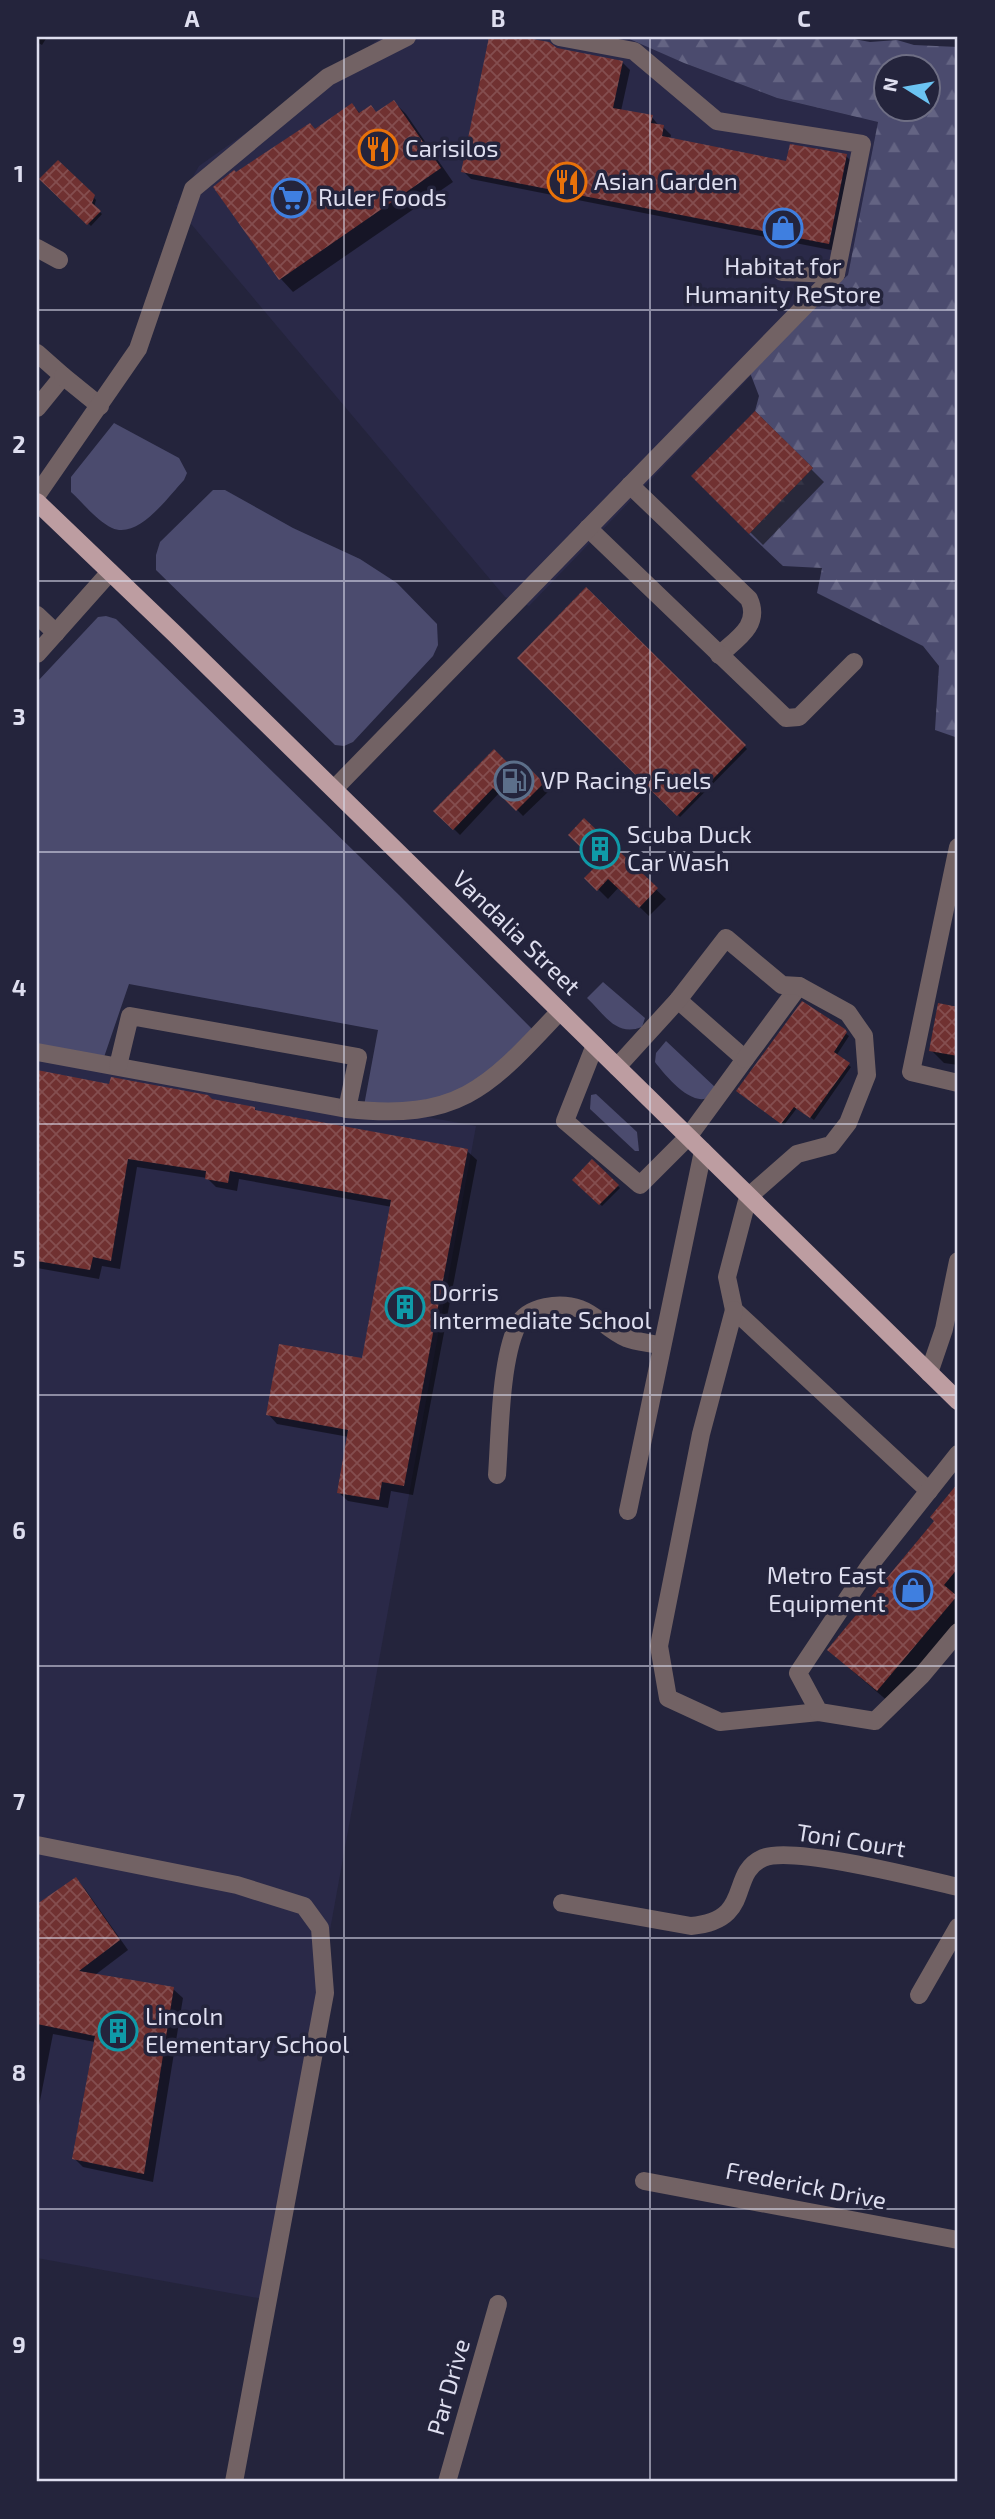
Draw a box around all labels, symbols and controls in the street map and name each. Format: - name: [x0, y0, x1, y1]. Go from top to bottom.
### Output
- text: A: [184, 4, 200, 32]
- text: B: [491, 4, 505, 32]
- text: C: [797, 4, 811, 32]
- north arrow: [872, 52, 942, 122]
- text: N: [877, 76, 902, 94]
- restaurant icon: Carisilos: [357, 128, 399, 170]
- place label: Carisilos: [405, 133, 499, 162]
- text: 1: [14, 159, 24, 187]
- restaurant icon: Asian Garden: [546, 161, 588, 203]
- place label: Asian Garden: [594, 166, 738, 195]
- supermarket icon: Ruler Foods: [270, 177, 312, 219]
- place label: Ruler Foods: [318, 182, 447, 211]
- shop icon: Habitat for Humanity ReStore: [762, 207, 804, 249]
- place label: Habitat for Humanity ReStore: [685, 251, 881, 308]
- text: 2: [12, 430, 26, 458]
- text: 3: [12, 702, 26, 730]
- fuel station icon: VP Racing Fuels: [493, 760, 535, 802]
- place label: VP Racing Fuels: [541, 765, 712, 794]
- place label: Scuba Duck Car Wash: [627, 819, 752, 876]
- building icon: Scuba Duck Car Wash: [579, 828, 621, 870]
- street label: Vandalia Street: [447, 864, 587, 1000]
- text: 4: [12, 973, 26, 1001]
- text: 5: [13, 1244, 25, 1272]
- place label: Dorris Intermediate School: [432, 1277, 652, 1334]
- building icon: Dorris Intermediate School: [384, 1286, 426, 1328]
- text: 6: [12, 1516, 26, 1544]
- place label: Metro East Equipment: [767, 1560, 886, 1617]
- shop icon: Metro East Equipment: [892, 1569, 934, 1611]
- text: 7: [13, 1787, 25, 1815]
- street label: Toni Court: [795, 1817, 908, 1862]
- place label: Lincoln Elementary School: [145, 2001, 349, 2058]
- building icon: Lincoln Elementary School: [97, 2010, 139, 2052]
- text: 8: [12, 2058, 26, 2086]
- street label: Frederick Drive: [724, 2155, 889, 2214]
- text: 9: [12, 2330, 26, 2358]
- street label: Par Drive: [420, 2335, 475, 2438]

